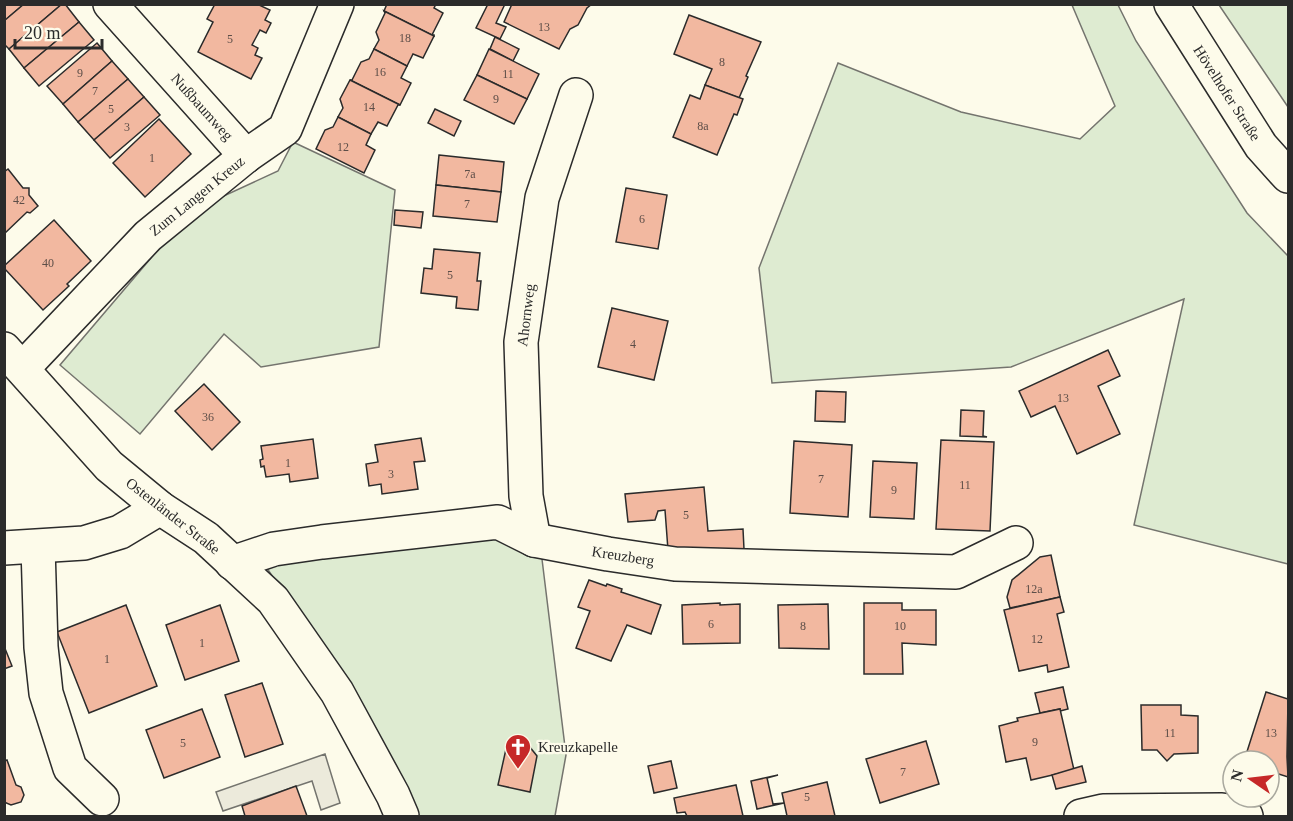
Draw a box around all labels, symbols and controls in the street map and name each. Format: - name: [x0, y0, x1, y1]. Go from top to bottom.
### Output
- scale bar: [15, 12, 102, 50]
- house number: 13: [538, 20, 550, 34]
- text: 20 m: [24, 23, 61, 43]
- house number: 18: [399, 31, 411, 45]
- house number: 5: [227, 32, 233, 46]
- street label: Hövelhofer Straße: [1190, 42, 1264, 144]
- house number: 8: [719, 55, 725, 69]
- house number: 16: [374, 65, 386, 79]
- house number: 9: [77, 66, 83, 80]
- house number: 11: [502, 67, 514, 81]
- street label: Nußbaumweg: [168, 70, 236, 144]
- house number: 7: [92, 84, 98, 98]
- house number: 9: [493, 92, 499, 106]
- house number: 14: [363, 100, 375, 114]
- house number: 5: [108, 102, 114, 116]
- house number: 8a: [697, 119, 709, 133]
- house number: 3: [124, 120, 130, 134]
- house number: 12: [337, 140, 349, 154]
- house number: 1: [149, 151, 155, 165]
- street label: Zum Langen Kreuz: [146, 153, 248, 239]
- house number: 7a: [464, 167, 476, 181]
- house number: 42: [13, 193, 25, 207]
- house number: 7: [464, 197, 470, 211]
- house number: 6: [639, 212, 645, 226]
- house number: 40: [42, 256, 54, 270]
- house number: 5: [447, 268, 453, 282]
- street label: Ahornweg: [514, 282, 538, 347]
- house number: 4: [630, 337, 636, 351]
- house number: 13: [1057, 391, 1069, 405]
- house number: 36: [202, 410, 214, 424]
- house number: 1: [285, 456, 291, 470]
- house number: 3: [388, 467, 394, 481]
- house number: 7: [818, 472, 824, 486]
- street label: Ostenländer Straße: [123, 474, 223, 558]
- house number: 11: [959, 478, 971, 492]
- house number: 9: [891, 483, 897, 497]
- house number: 5: [683, 508, 689, 522]
- street label: Kreuzberg: [591, 543, 656, 569]
- house number: 12a: [1025, 582, 1043, 596]
- house number: 6: [708, 617, 714, 631]
- house number: 8: [800, 619, 806, 633]
- house number: 10: [894, 619, 906, 633]
- house number: 12: [1031, 632, 1043, 646]
- house number: 1: [199, 636, 205, 650]
- house number: 1: [104, 652, 110, 666]
- house number: 11: [1164, 726, 1176, 740]
- house number: 13: [1265, 726, 1277, 740]
- church icon: Kreuzkapelle: [503, 732, 533, 770]
- house number: 9: [1032, 735, 1038, 749]
- house number: 5: [180, 736, 186, 750]
- place label: Kreuzkapelle: [538, 739, 618, 755]
- north arrow: [1221, 749, 1281, 809]
- house number: 7: [900, 765, 906, 779]
- text: N: [1227, 767, 1247, 783]
- house number: 5: [804, 790, 810, 804]

